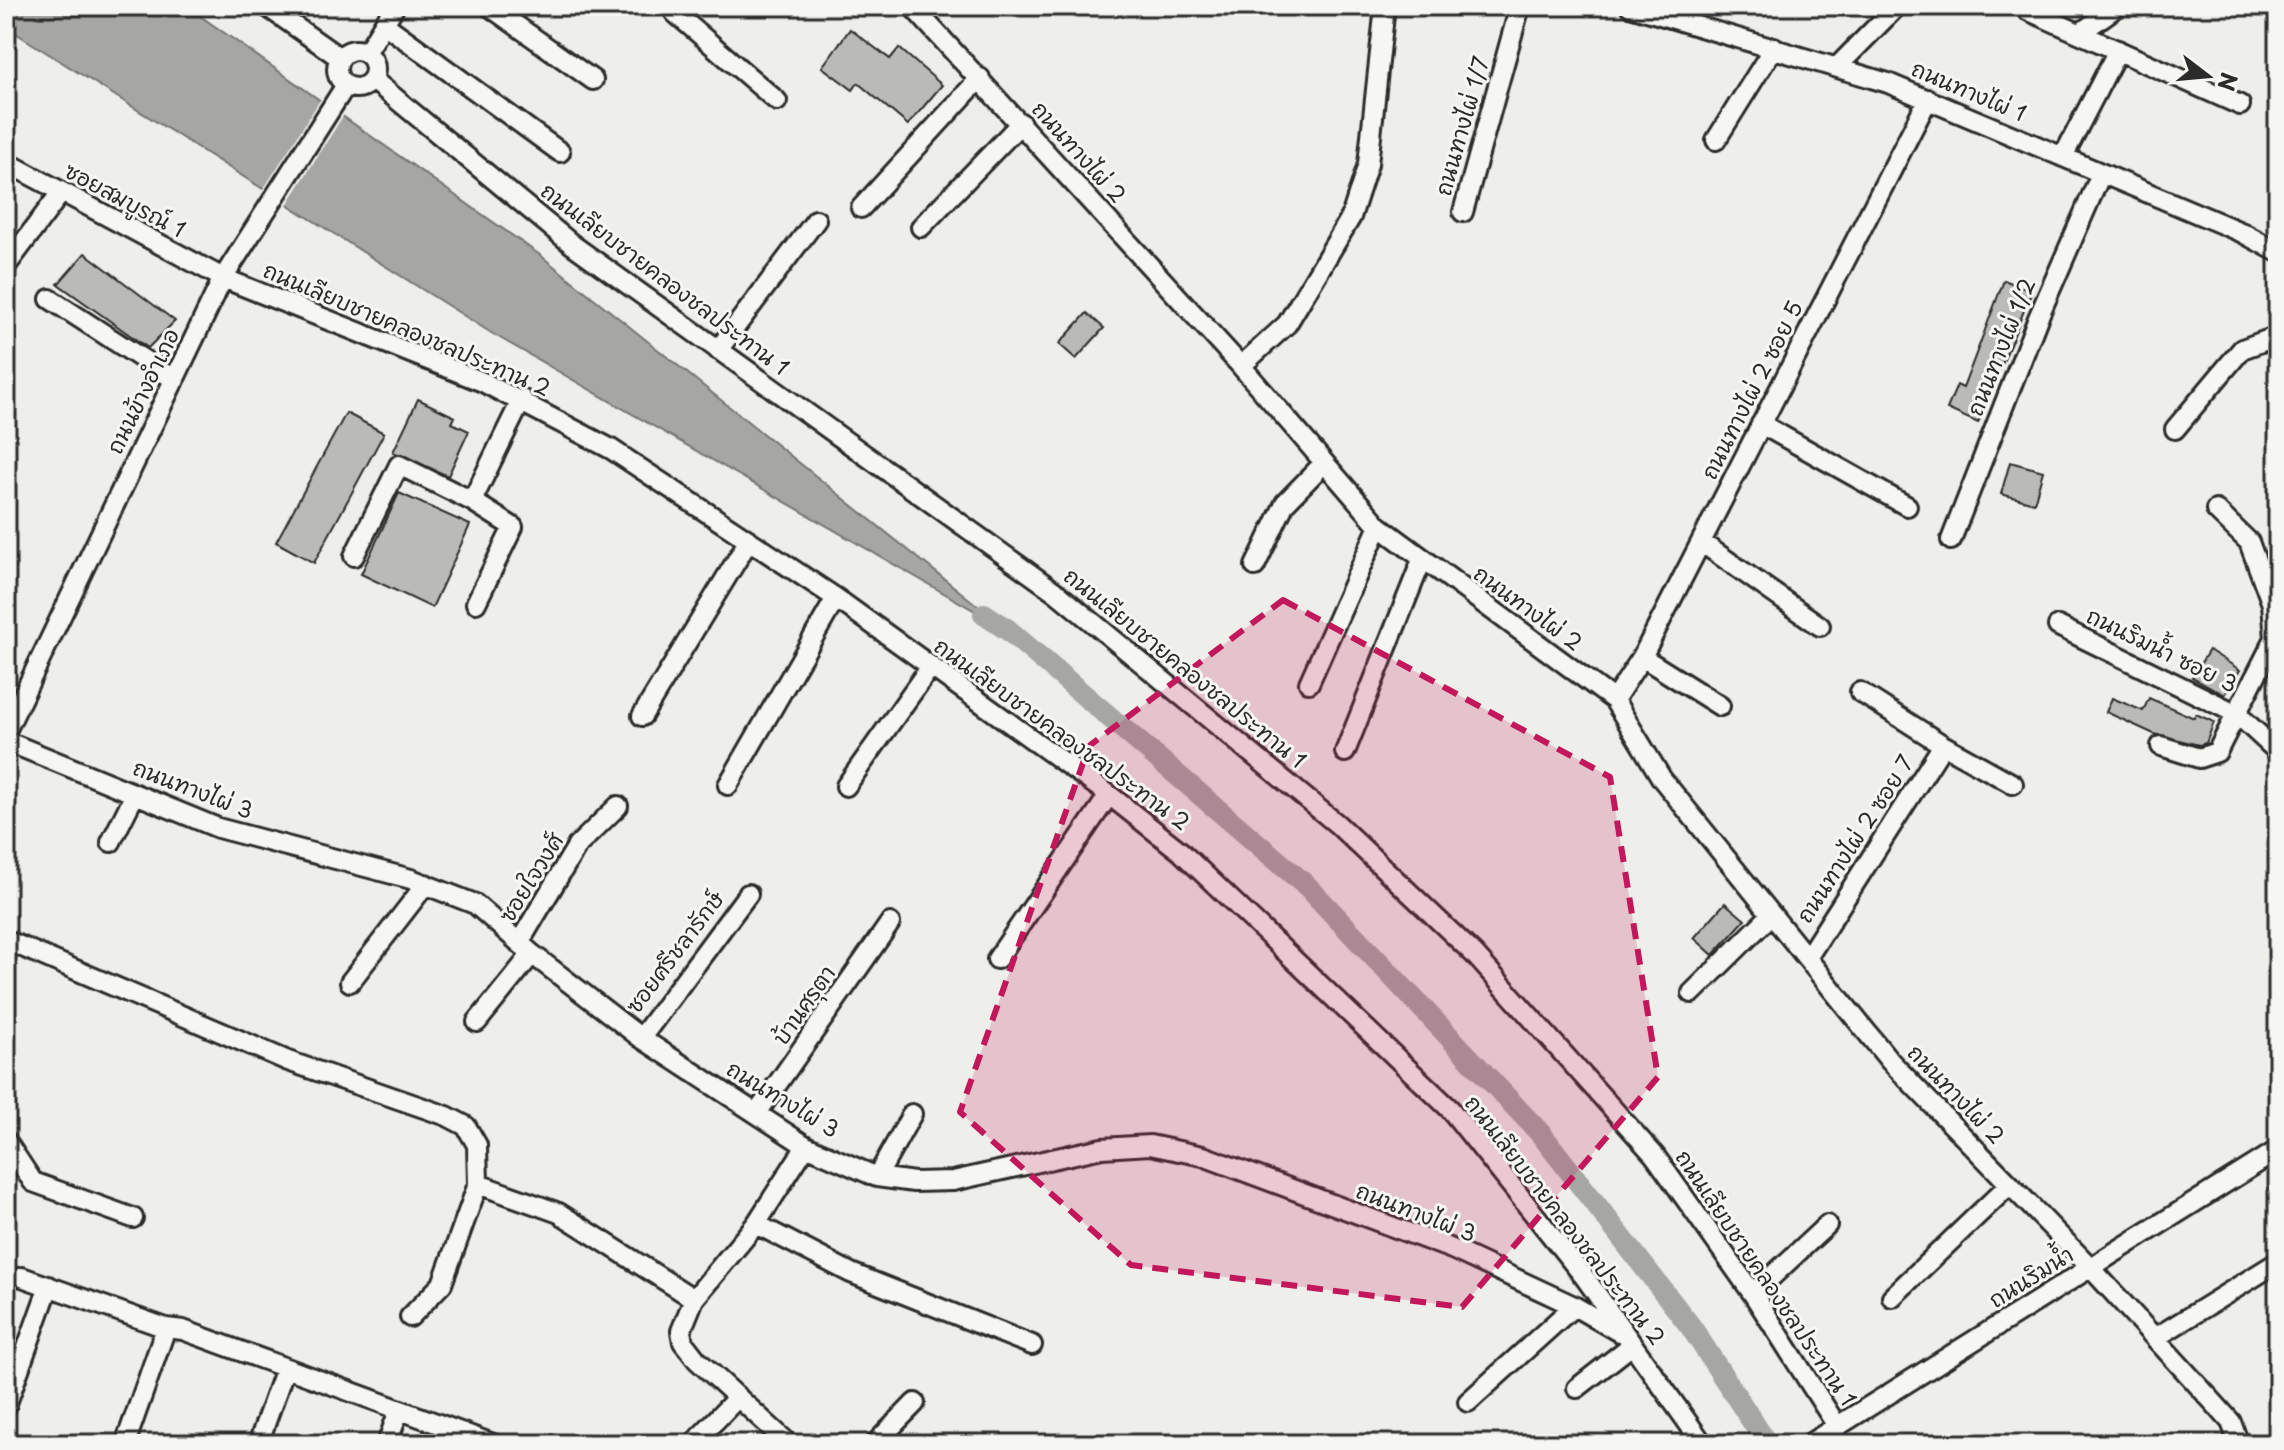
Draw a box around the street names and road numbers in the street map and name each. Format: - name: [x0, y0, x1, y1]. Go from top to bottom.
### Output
- street label: ถนนทางไผ่ 1: [1907, 51, 2032, 129]
- street label: ถนนทางไผ่ 1/7: [1425, 52, 1496, 199]
- street label: ถนนทางไผ่ 2: [1025, 93, 1135, 209]
- street label: ซอยสมบูรณ์ 1: [58, 153, 192, 246]
- street label: ถนนเลียบชายคลองชลประทาน 1: [535, 173, 797, 382]
- street label: ถนนเลียบชายคลองชลประทาน 2: [259, 252, 556, 403]
- street label: ถนนทางไผ่ 1/2: [1957, 273, 2042, 420]
- street label: ถนนทางไผ่ 2 ซอย 5: [1691, 294, 1810, 484]
- street label: ถนนข้างอำเภอ: [97, 322, 186, 459]
- street label: ถนนทางไผ่ 2: [1468, 556, 1590, 658]
- street label: ถนนเลียบชายคลองชลประทาน 1: [1058, 559, 1314, 775]
- street label: ถนนริมน้ำ ซอย 3: [2082, 595, 2245, 699]
- street label: ถนนเลียบชายคลองชลประทาน 2: [928, 629, 1198, 837]
- street label: ถนนทางไผ่ 2 ซอย 7: [1787, 748, 1921, 929]
- street label: ถนนทางไผ่ 3: [129, 750, 258, 826]
- street label: ซอยใจวงศ์: [489, 825, 571, 928]
- street label: ซอยศรีชลารักษ์: [617, 882, 731, 1019]
- street label: บ้านศรุตา: [763, 958, 844, 1052]
- street label: ถนนทางไผ่ 2: [1901, 1036, 2013, 1150]
- street label: ถนนทางไผ่ 3: [721, 1051, 846, 1144]
- street label: ถนนเลียบชายคลองชลประทาน 2: [1458, 1087, 1674, 1351]
- street label: ถนนเลียบชายคลองชลประทาน 1: [1669, 1142, 1866, 1412]
- street label: ถนนทางไผ่ 3: [1352, 1173, 1481, 1249]
- street label: ถนนริมน้ำ: [1980, 1234, 2079, 1315]

